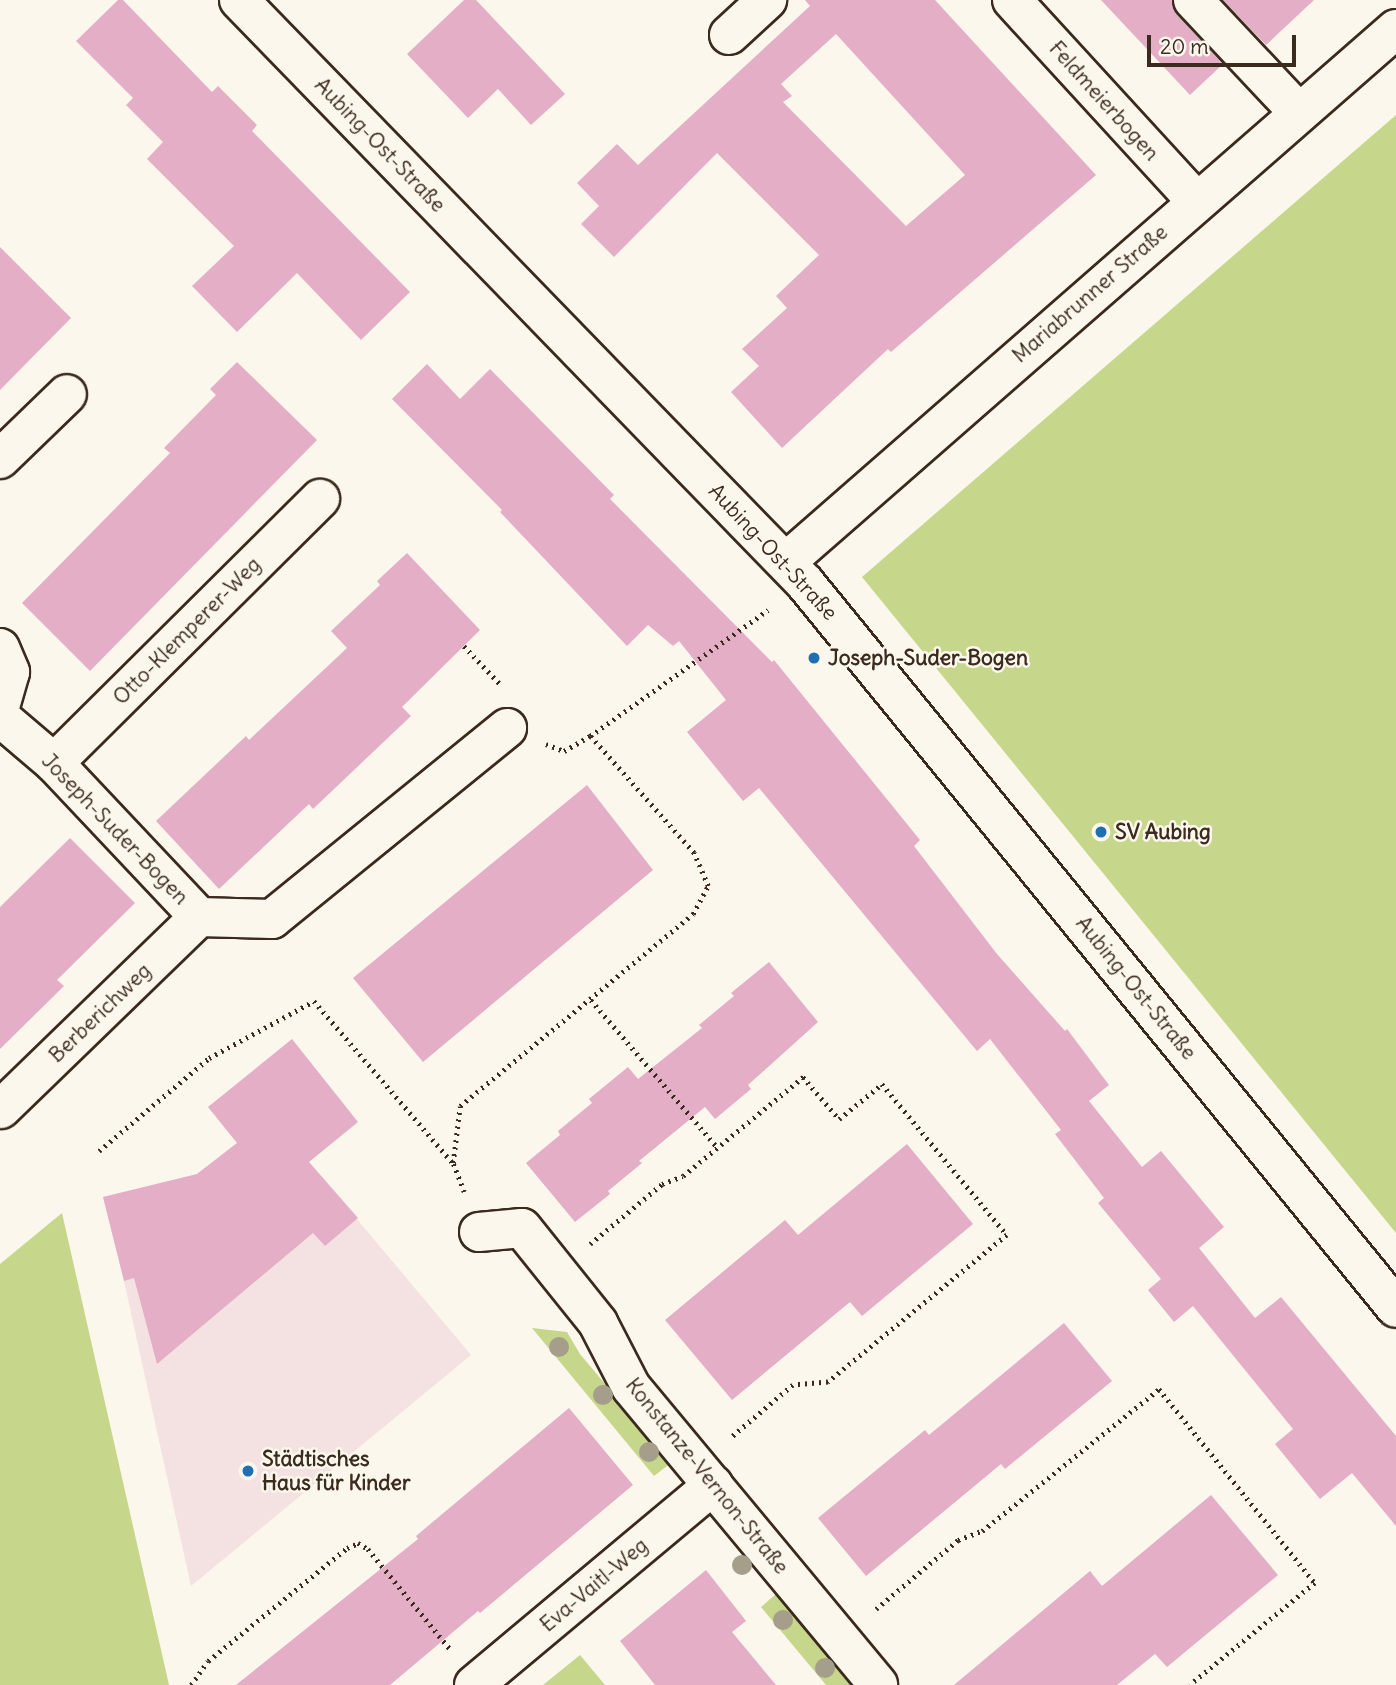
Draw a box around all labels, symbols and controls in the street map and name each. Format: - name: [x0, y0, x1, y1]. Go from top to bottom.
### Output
- scale bar: [1151, 21, 1300, 65]
- text: 20 m: [1160, 33, 1209, 60]
- street label: Feldmeierbogen: [1044, 36, 1164, 166]
- street label: Aubing-Ost-Straße: [309, 73, 451, 217]
- street label: Mariabrunner Straße: [1007, 220, 1173, 368]
- street label: Aubing-Ost-Straße: [703, 479, 843, 625]
- street label: Otto-Klemperer-Weg: [108, 552, 266, 710]
- place label: Joseph-Suder-Bogen: [828, 645, 1028, 671]
- marker: Joseph-Suder-Bogen: [806, 650, 822, 666]
- street label: Joseph-Suder-Bogen: [36, 748, 194, 910]
- place label: SV Aubing: [1115, 819, 1211, 845]
- marker: SV Aubing: [1093, 824, 1109, 840]
- street label: Aubing-Ost-Straße: [1070, 911, 1202, 1065]
- street label: Berberichweg: [44, 958, 156, 1068]
- street label: Konstanze-Vernon-Straße: [620, 1373, 794, 1579]
- place label: Städtisches Haus für Kinder: [262, 1446, 410, 1496]
- marker: Städtisches Haus für Kinder: [240, 1463, 256, 1479]
- street label: Eva-Vaitl-Weg: [535, 1533, 653, 1637]

